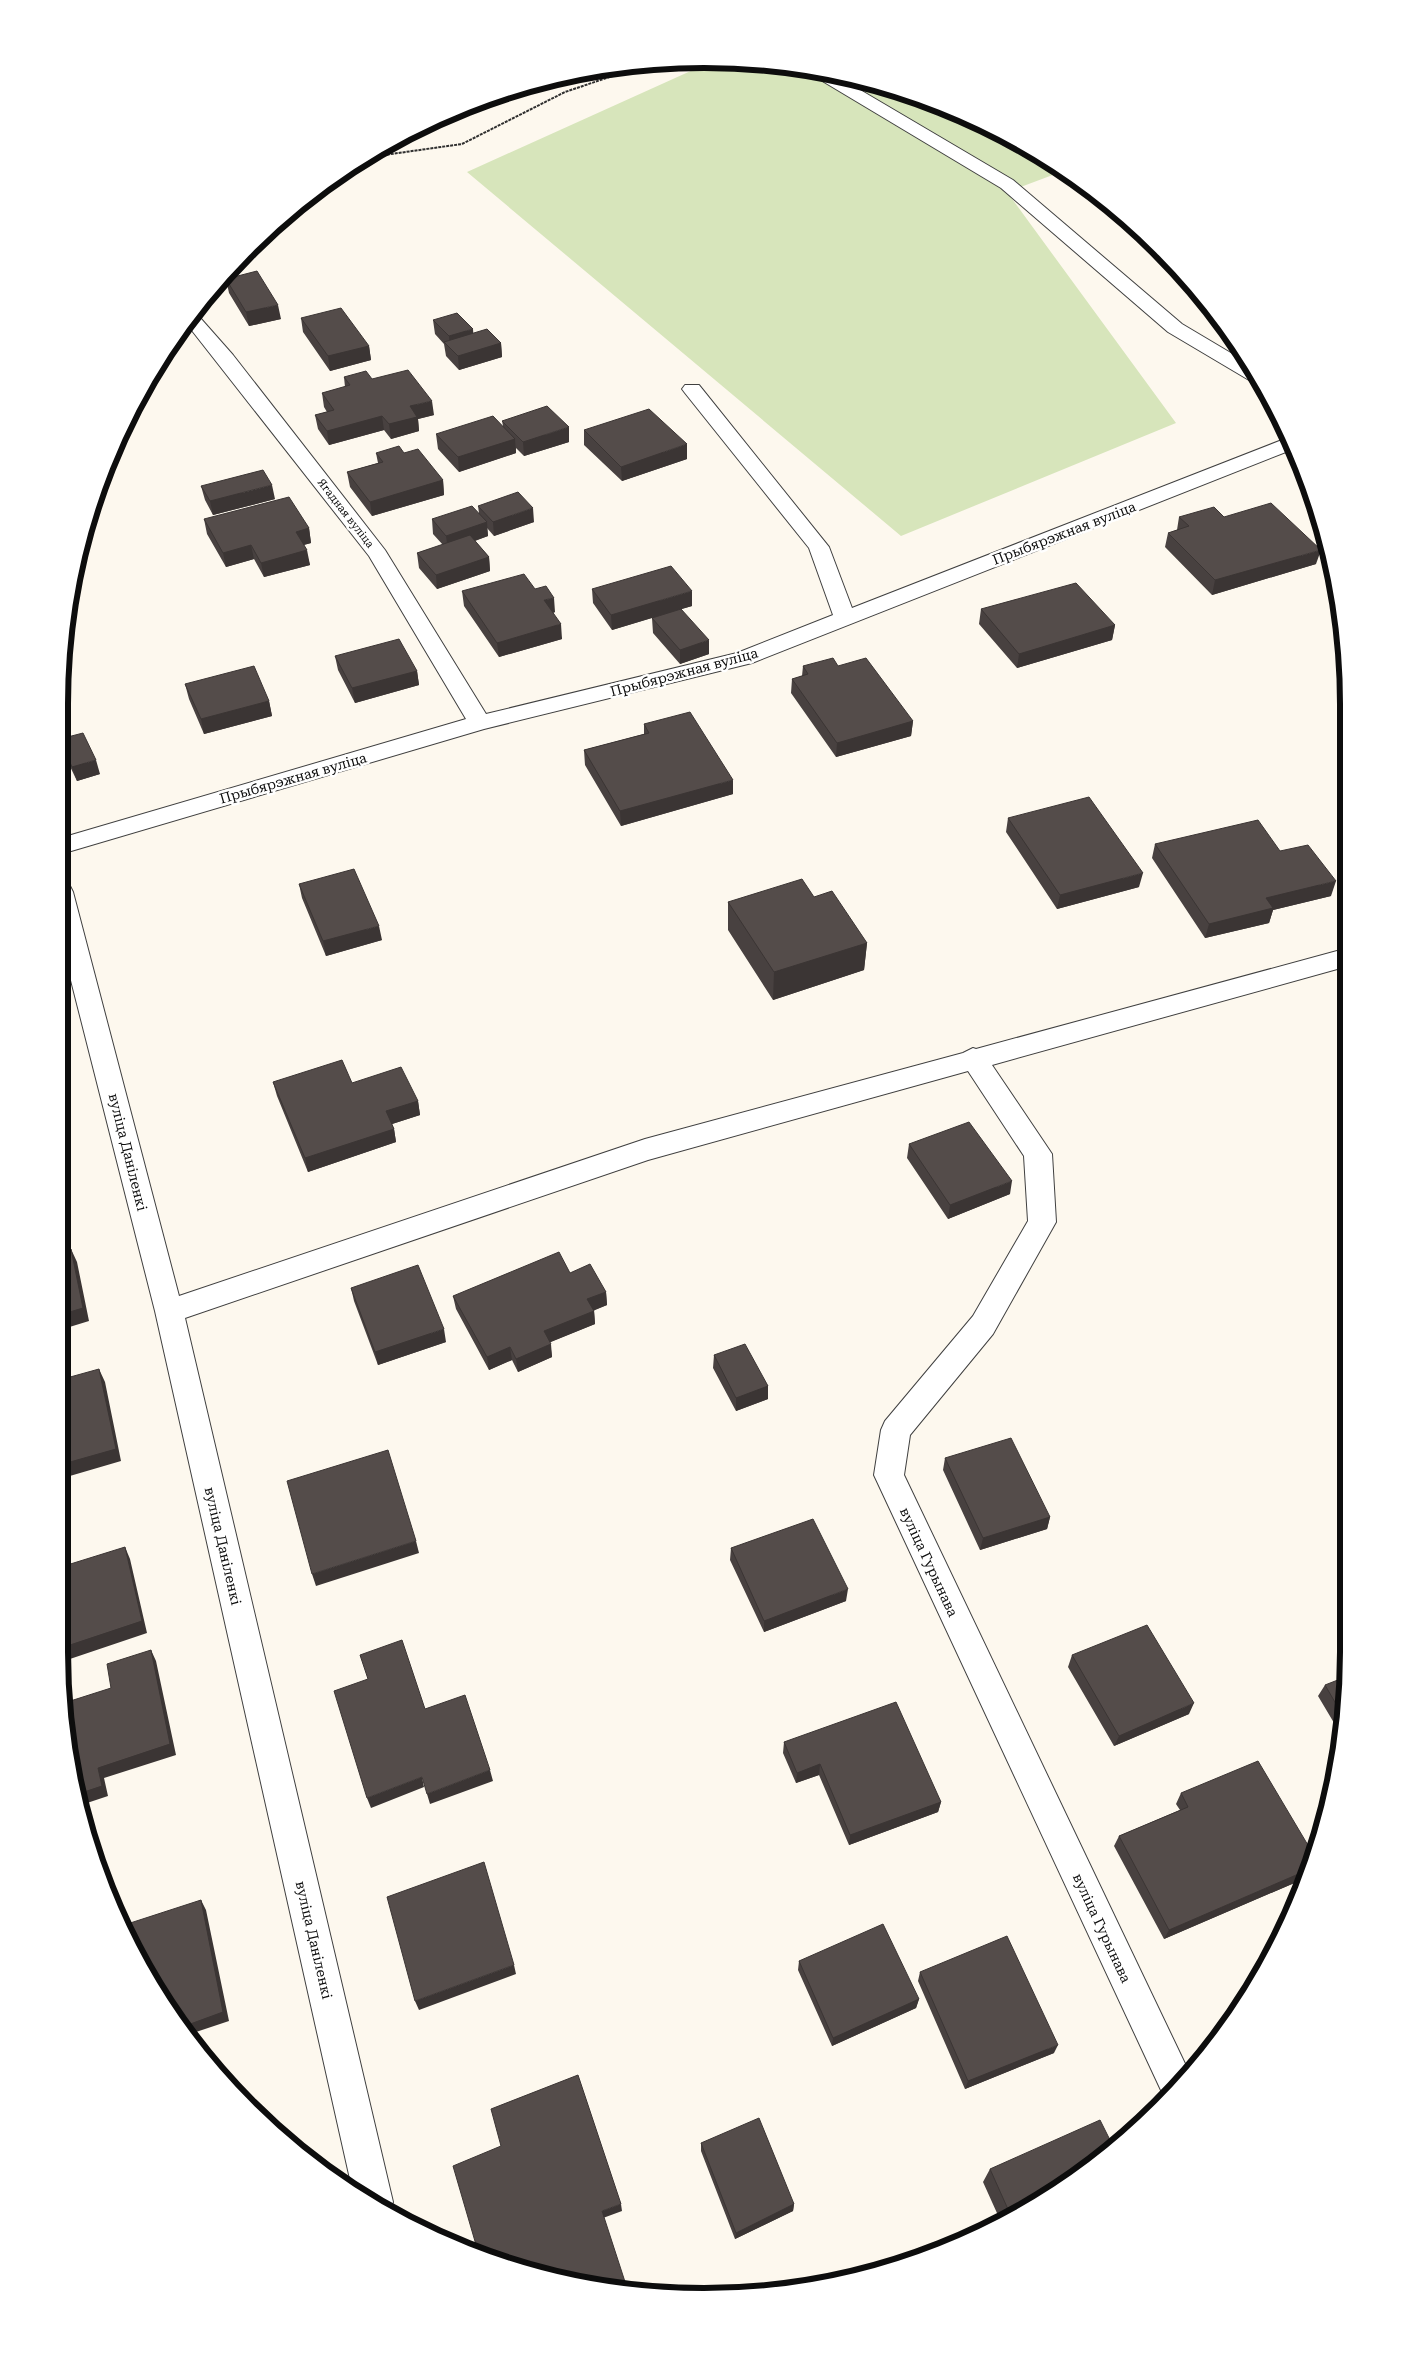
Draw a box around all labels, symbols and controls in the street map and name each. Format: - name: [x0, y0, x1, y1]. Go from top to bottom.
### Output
- street label: Ягадная вуліца: [315, 476, 377, 550]
- street label: Прыбярэжная вуліца: [990, 498, 1138, 568]
- street label: Прыбярэжная вуліца: [608, 644, 760, 699]
- street label: Прыбярэжная вуліца: [218, 749, 369, 807]
- street label: вуліца Даніленкі: [106, 1092, 150, 1213]
- street label: вуліца Даніленкі: [202, 1485, 244, 1607]
- street label: вуліца Гурынава: [897, 1505, 961, 1619]
- street label: вуліца Гурынава: [1070, 1871, 1134, 1985]
- street label: вуліца Даніленкі: [293, 1879, 335, 2001]

